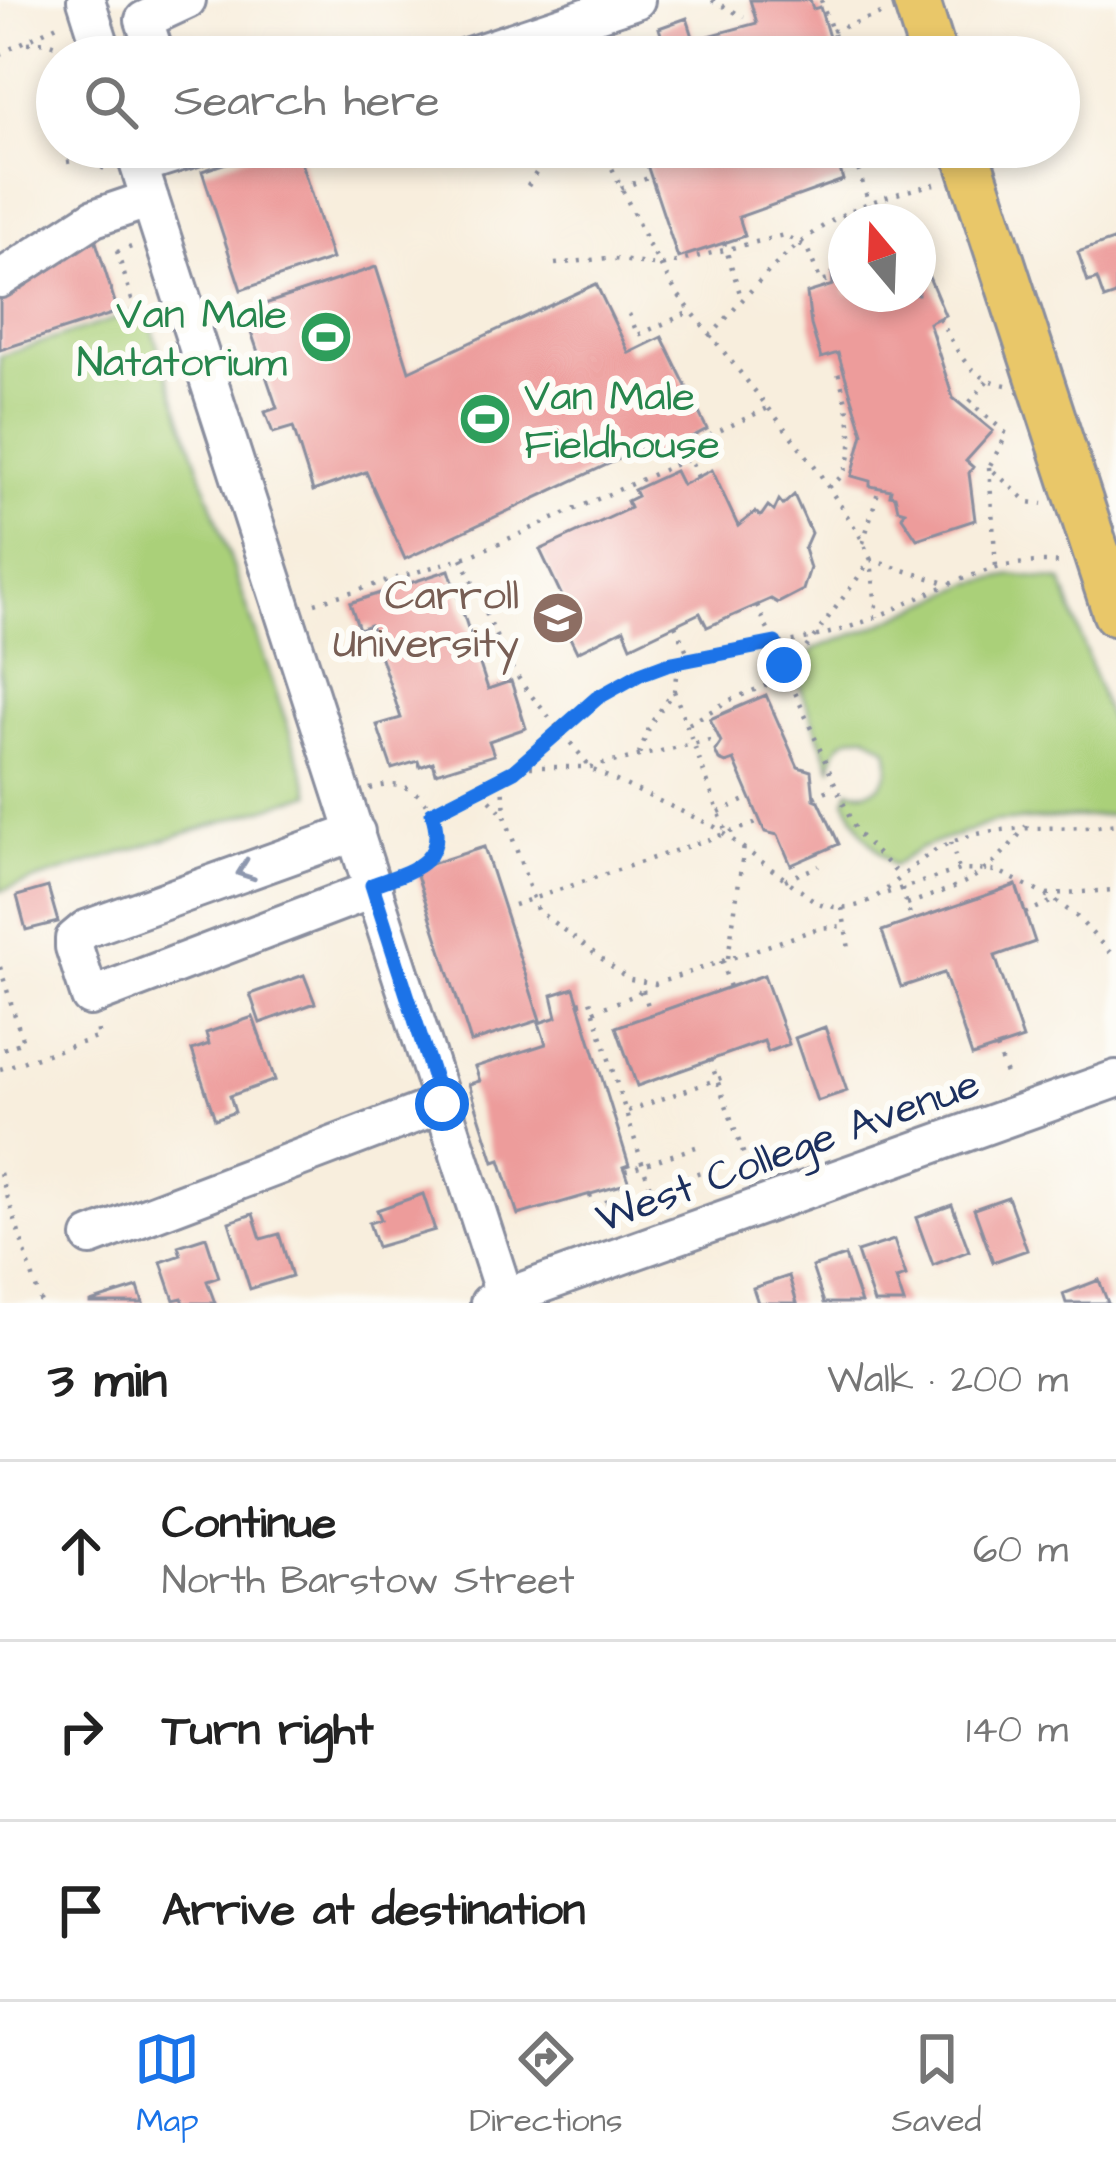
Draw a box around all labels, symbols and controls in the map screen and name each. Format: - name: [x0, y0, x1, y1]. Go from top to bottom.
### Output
- search box: [36, 36, 1080, 168]
- icon: search: [78, 69, 144, 135]
- text: Search here: [174, 71, 440, 133]
- north arrow: [828, 204, 936, 312]
- place label: Van Male Natatorium: [77, 287, 287, 393]
- sports icon: Van Male Natatorium: [298, 309, 354, 365]
- place label: Van Male Fieldhouse: [524, 369, 720, 475]
- sports icon: Van Male Fieldhouse: [457, 391, 513, 447]
- place label: Carroll University: [333, 568, 519, 675]
- school or university icon: Carroll University: [530, 590, 586, 646]
- route end: [757, 638, 811, 692]
- one-way arrow: [236, 857, 257, 881]
- street label: West College Avenue: [588, 1055, 988, 1248]
- route start: [415, 1077, 469, 1131]
- text: 3 min: [48, 1346, 167, 1417]
- text: Walk · 200 m: [827, 1354, 1068, 1408]
- text: Continue: [162, 1493, 336, 1555]
- icon: ahead: [48, 1518, 114, 1584]
- text: 60 m: [973, 1524, 1068, 1578]
- text: North Barstow Street: [162, 1555, 574, 1609]
- icon: right: [48, 1698, 114, 1764]
- text: Turn right: [162, 1700, 374, 1762]
- text: 140 m: [966, 1704, 1068, 1758]
- icon: arrive: [48, 1878, 114, 1944]
- text: Arrive at destination: [162, 1880, 585, 1942]
- tab: Map: [134, 2026, 200, 2144]
- tab: Directions: [469, 2026, 623, 2144]
- tab: Saved: [892, 2026, 982, 2144]

